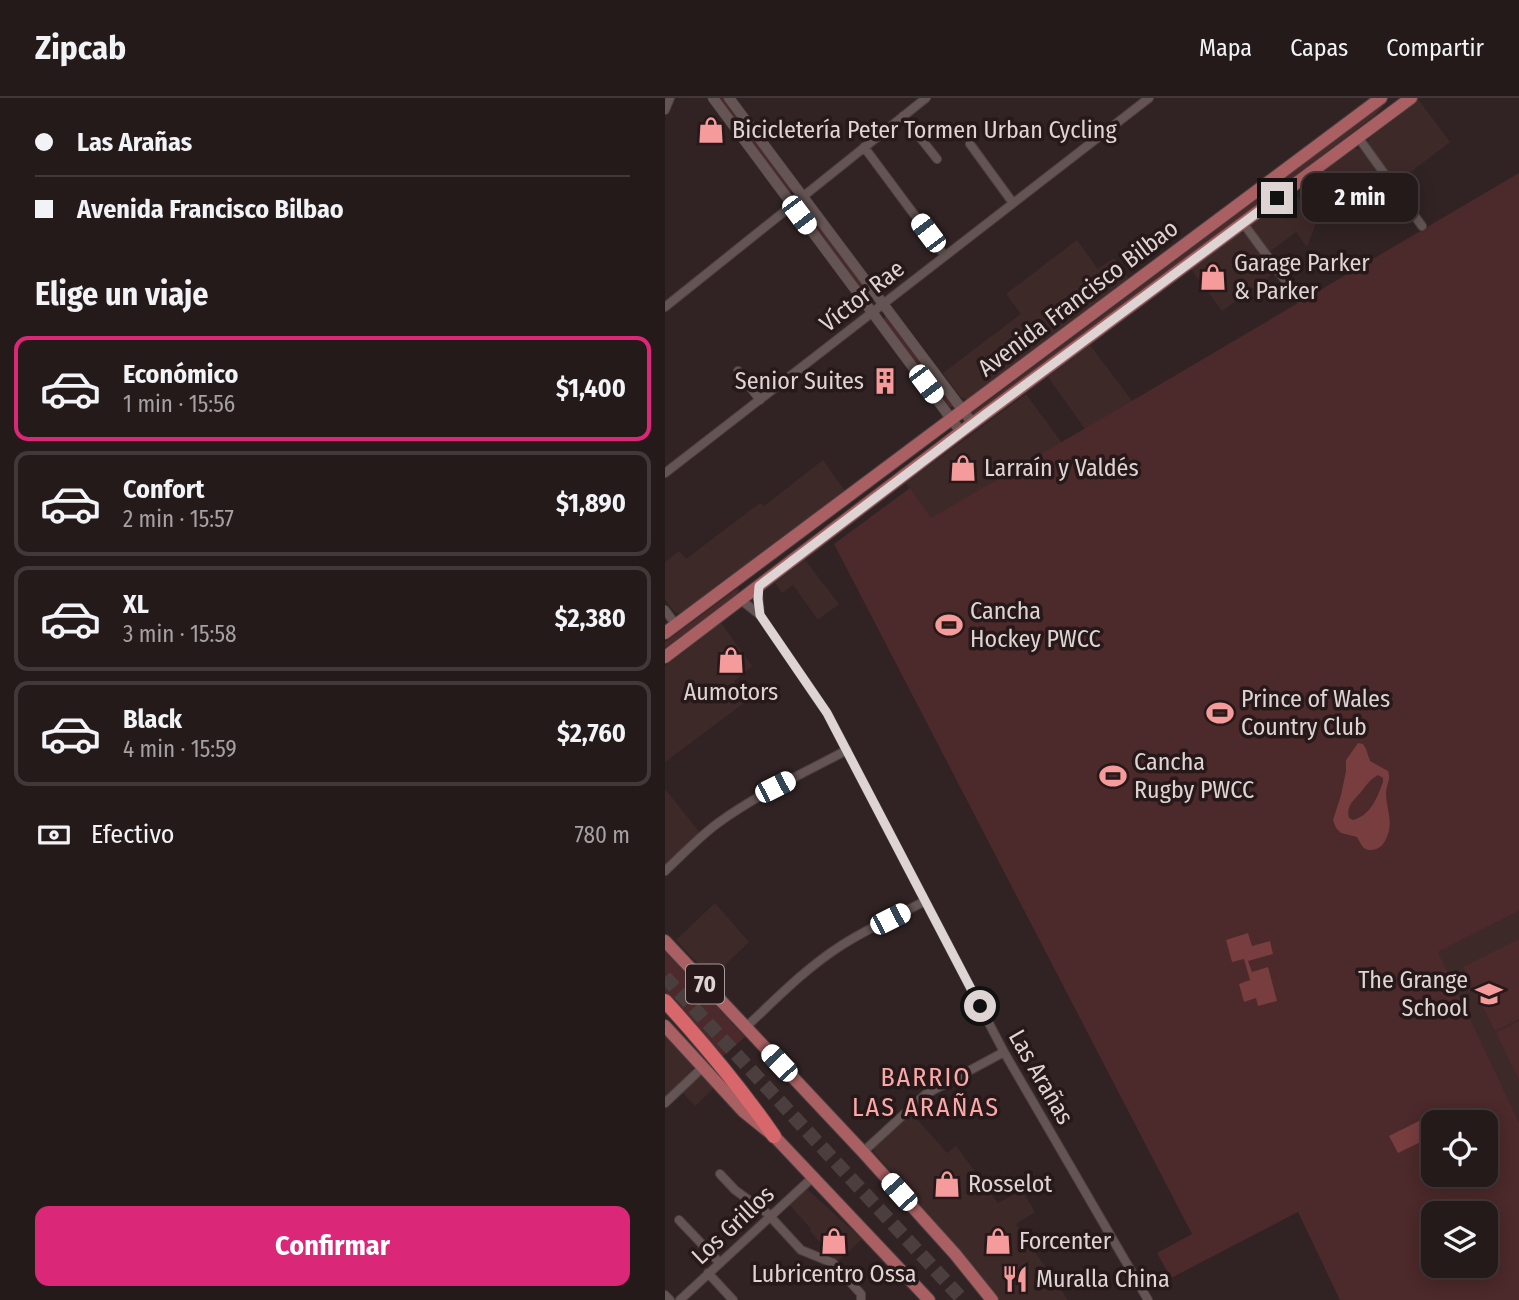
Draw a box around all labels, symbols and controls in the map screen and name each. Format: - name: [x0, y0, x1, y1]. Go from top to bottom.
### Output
- text: Zipcab: [35, 28, 126, 68]
- text: Mapa: [1199, 34, 1252, 62]
- text: Capas: [1290, 34, 1348, 62]
- text: Compartir: [1386, 34, 1484, 62]
- shop icon: Bicicletería Peter Tormen Urban Cycling: [696, 115, 726, 145]
- place label: Bicicletería Peter Tormen Urban Cycling: [732, 116, 1117, 144]
- text: Las Arañas: [77, 127, 192, 158]
- callout: 2 min: [1301, 174, 1417, 222]
- route end: [1261, 182, 1293, 214]
- text: 2 min: [1335, 183, 1386, 211]
- car: [778, 192, 821, 238]
- text: Avenida Francisco Bilbao: [77, 194, 344, 225]
- car: [907, 210, 950, 256]
- street label: Avenida Francisco Bilbao: [973, 214, 1183, 382]
- place label: Garage Parker & Parker: [1234, 249, 1370, 305]
- street label: Víctor Rae: [814, 254, 910, 338]
- shop icon: Garage Parker & Parker: [1198, 262, 1228, 292]
- text: Elige un viaje: [35, 275, 208, 313]
- icon: car: [39, 357, 102, 420]
- text: Económico: [123, 359, 238, 390]
- car: [905, 361, 948, 407]
- building icon: Senior Suites: [870, 366, 900, 396]
- place label: Senior Suites: [735, 367, 864, 395]
- text: $1,400: [556, 373, 626, 404]
- text: 1 min · 15:56: [123, 390, 235, 418]
- shop icon: Larraín y Valdés: [948, 453, 978, 483]
- place label: Larraín y Valdés: [984, 454, 1139, 482]
- icon: car: [39, 472, 102, 535]
- text: Confort: [123, 474, 204, 505]
- text: $1,890: [556, 488, 626, 519]
- text: 2 min · 15:57: [123, 505, 234, 533]
- icon: car: [39, 587, 102, 650]
- text: XL: [123, 589, 149, 620]
- place label: Cancha Hockey PWCC: [970, 597, 1101, 653]
- text: $2,380: [555, 603, 626, 634]
- sports icon: Cancha Hockey PWCC: [934, 610, 964, 640]
- text: 3 min · 15:58: [123, 620, 237, 648]
- shop icon: Aumotors: [716, 645, 746, 675]
- place label: Aumotors: [684, 678, 778, 706]
- place label: Prince of Wales Country Club: [1241, 685, 1390, 741]
- sports icon: Prince of Wales Country Club: [1205, 698, 1235, 728]
- icon: car: [39, 702, 102, 765]
- text: Black: [123, 704, 182, 735]
- text: $2,760: [557, 718, 626, 749]
- text: 4 min · 15:59: [123, 735, 237, 763]
- place label: Cancha Rugby PWCC: [1134, 748, 1254, 804]
- sports icon: Cancha Rugby PWCC: [1098, 761, 1128, 791]
- car: [752, 768, 799, 806]
- icon: cash: [35, 816, 73, 854]
- text: Efectivo: [91, 819, 175, 850]
- text: 780 m: [575, 821, 630, 849]
- car: [867, 900, 914, 938]
- road number: 70: [686, 964, 724, 1004]
- place label: The Grange School: [1358, 966, 1468, 1022]
- school or university icon: The Grange School: [1474, 979, 1504, 1009]
- route start: [964, 990, 996, 1022]
- street label: Las Arañas: [1003, 1025, 1079, 1129]
- car: [757, 1040, 802, 1086]
- district label: BARRIO LAS ARAÑAS: [852, 1062, 1000, 1123]
- map controls: [1421, 1110, 1498, 1278]
- button: locate: [1421, 1110, 1498, 1187]
- car: [878, 1169, 921, 1215]
- shop icon: Rosselot: [932, 1169, 962, 1199]
- place label: Rosselot: [968, 1170, 1052, 1198]
- street label: Los Grillos: [686, 1180, 780, 1270]
- button: layers: [1421, 1201, 1498, 1278]
- button: Confirmar: [35, 1206, 630, 1286]
- shop icon: Lubricentro Ossa: [819, 1226, 849, 1256]
- shop icon: Forcenter: [983, 1226, 1013, 1256]
- place label: Forcenter: [1019, 1227, 1112, 1255]
- place label: Lubricentro Ossa: [751, 1260, 917, 1288]
- restaurant icon: Muralla China: [1000, 1264, 1030, 1294]
- place label: Muralla China: [1036, 1265, 1170, 1293]

